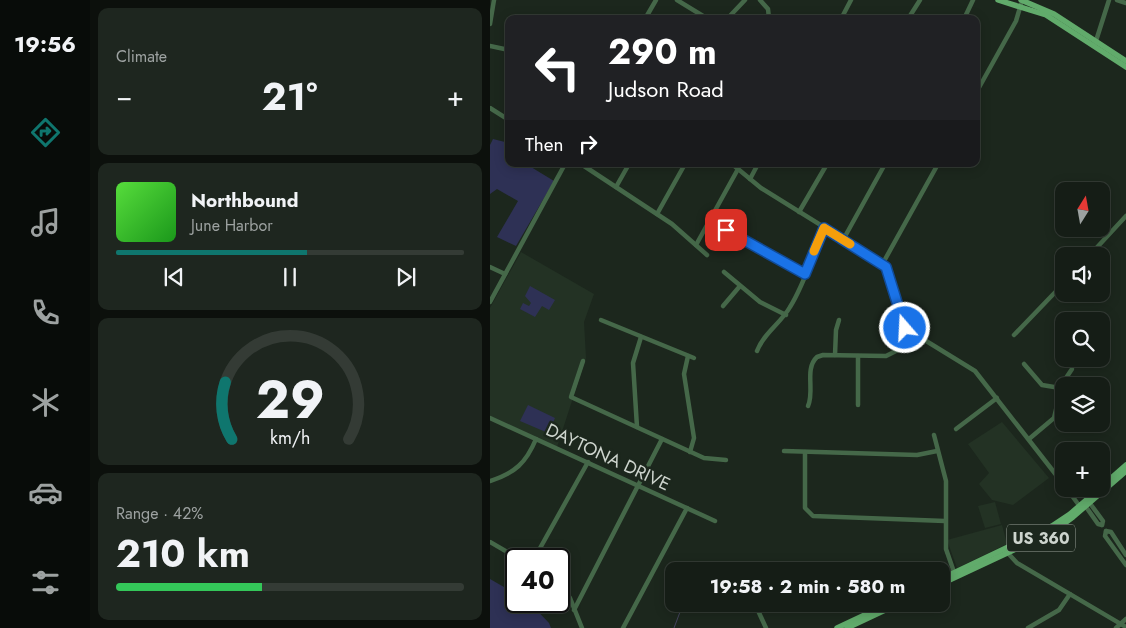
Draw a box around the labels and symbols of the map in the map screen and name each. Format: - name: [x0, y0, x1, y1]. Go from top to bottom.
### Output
- north arrow: [1055, 182, 1110, 238]
- pin: [705, 209, 747, 251]
- position arrow: [878, 301, 930, 353]
- street label: DAYTONA DRIVE: [542, 417, 674, 497]
- road number: US 360: [1007, 524, 1075, 552]
- speed limit sign: 40: [505, 548, 570, 613]

